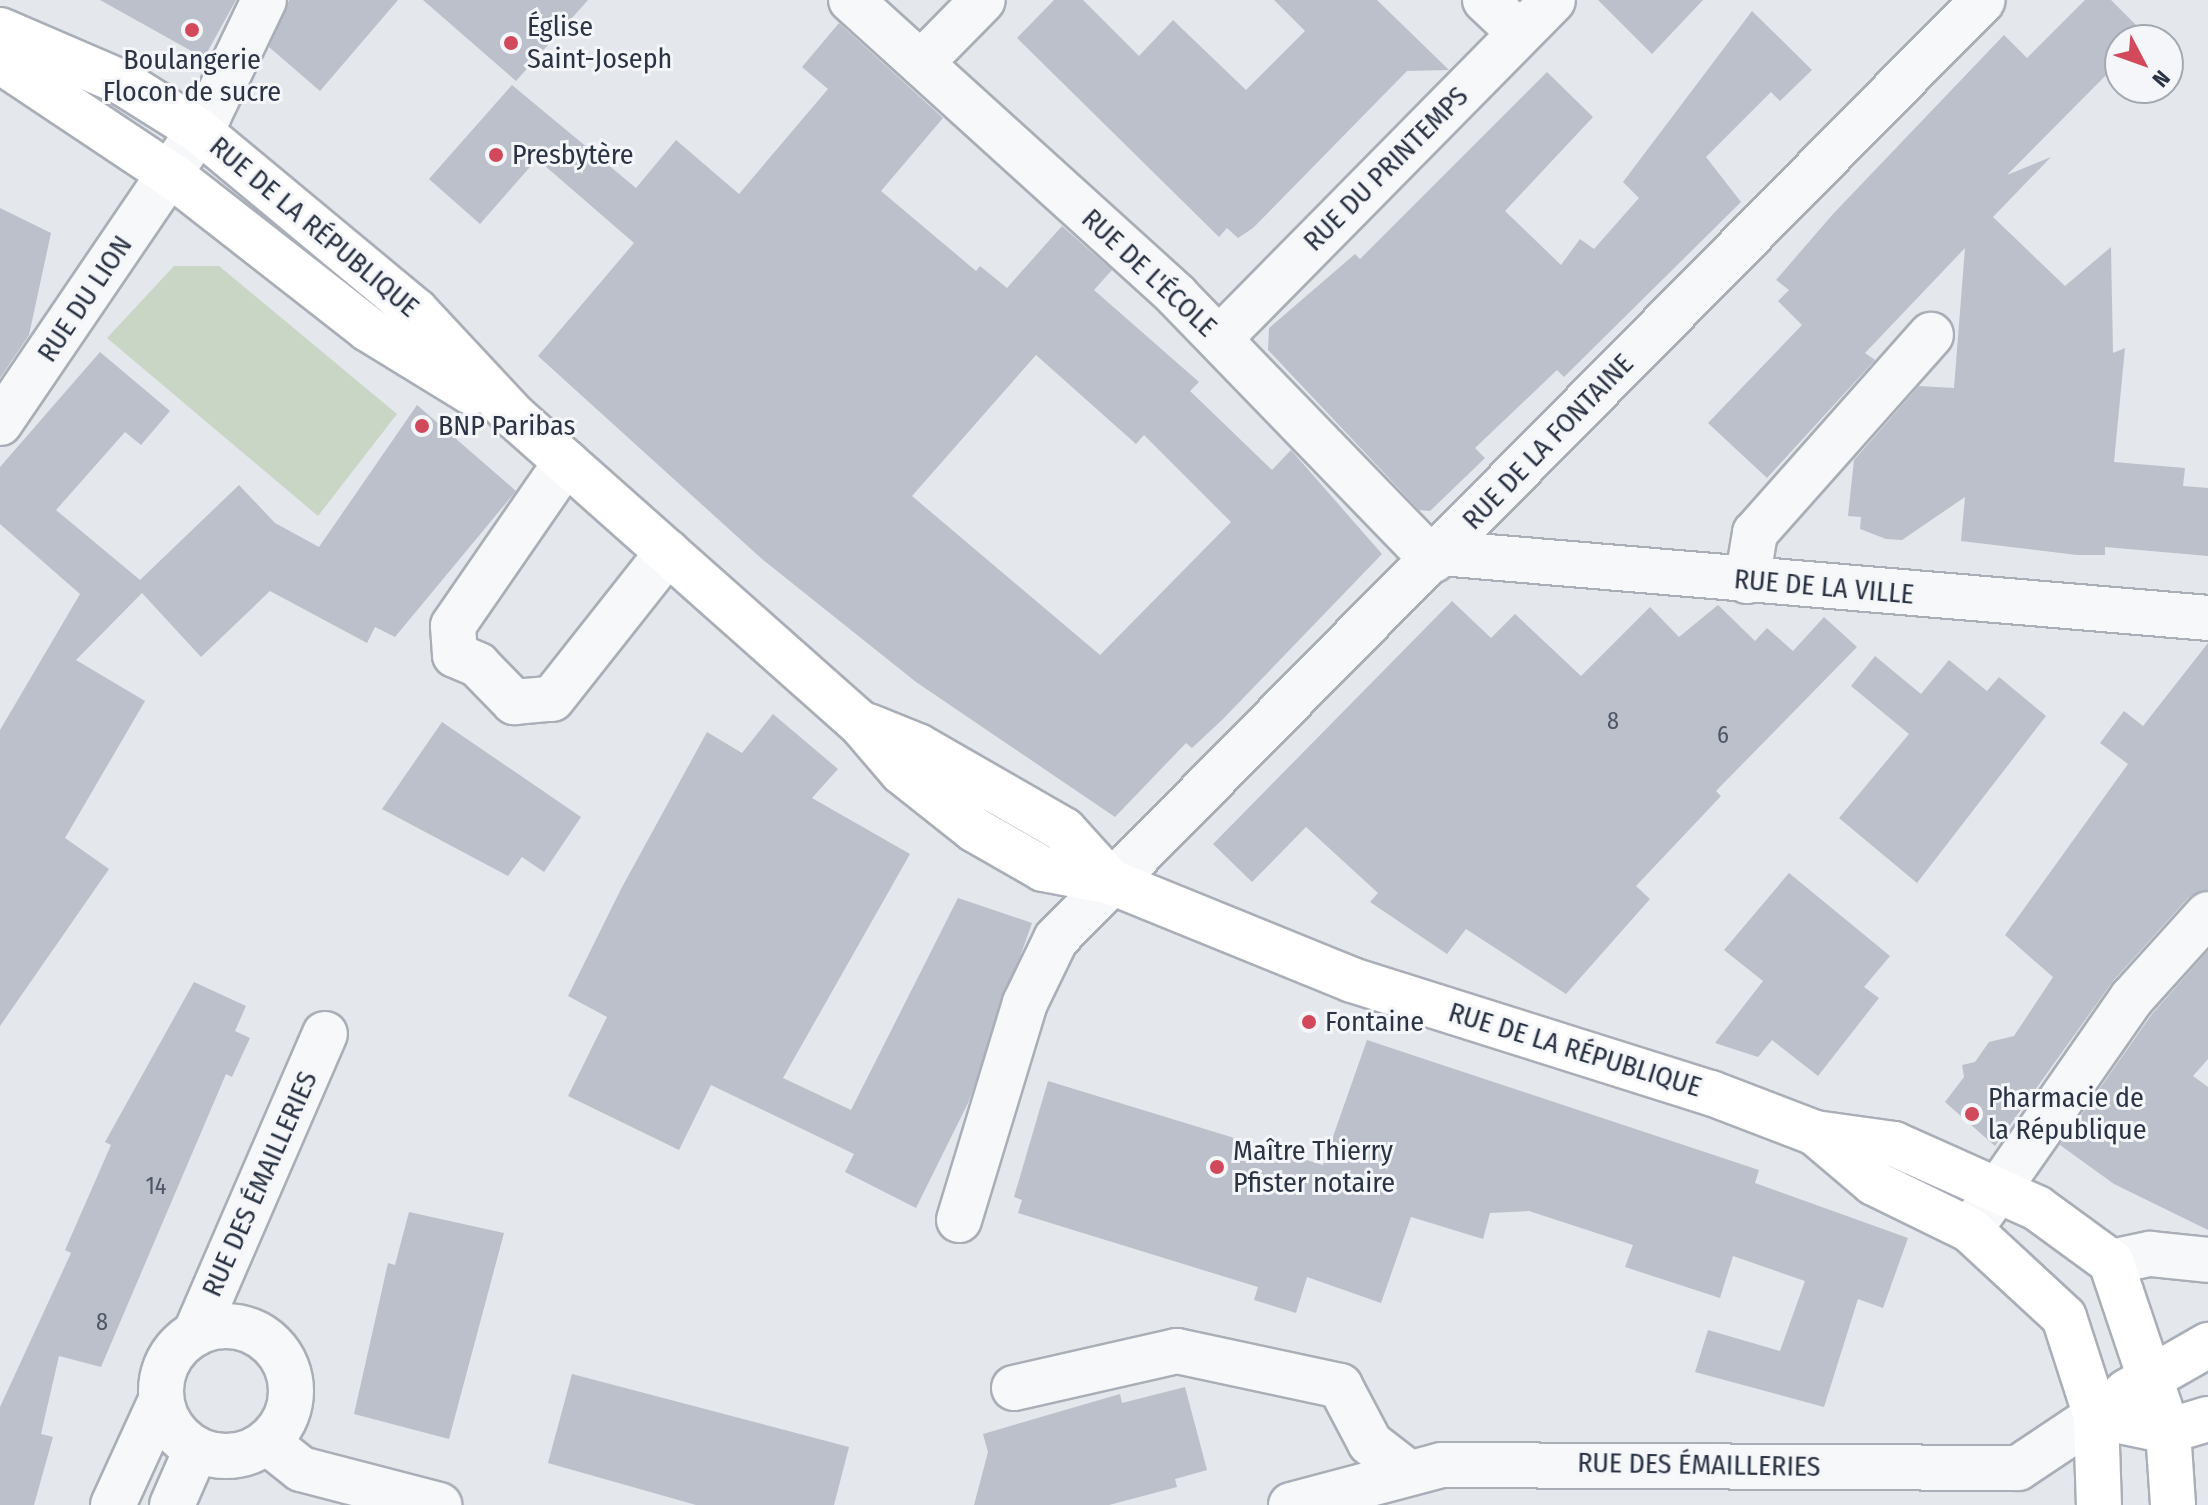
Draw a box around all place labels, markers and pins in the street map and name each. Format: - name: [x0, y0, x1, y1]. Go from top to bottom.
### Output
- place label: Église Saint-Joseph: [527, 10, 672, 76]
- marker: Boulangerie Flocon de sucre: [183, 21, 201, 39]
- marker: Église Saint-Joseph: [502, 34, 520, 52]
- place label: Boulangerie Flocon de sucre: [103, 43, 281, 109]
- place label: Presbytère: [512, 138, 634, 172]
- marker: Presbytère: [487, 146, 505, 164]
- place label: BNP Paribas: [438, 409, 575, 443]
- marker: BNP Paribas: [413, 417, 431, 435]
- place label: Fontaine: [1325, 1005, 1424, 1039]
- marker: Fontaine: [1300, 1013, 1318, 1031]
- place label: Pharmacie de la République: [1988, 1081, 2147, 1147]
- marker: Pharmacie de la République: [1963, 1105, 1981, 1123]
- place label: Maître Thierry Pfister notaire: [1233, 1134, 1395, 1200]
- marker: Maître Thierry Pfister notaire: [1208, 1158, 1226, 1176]

